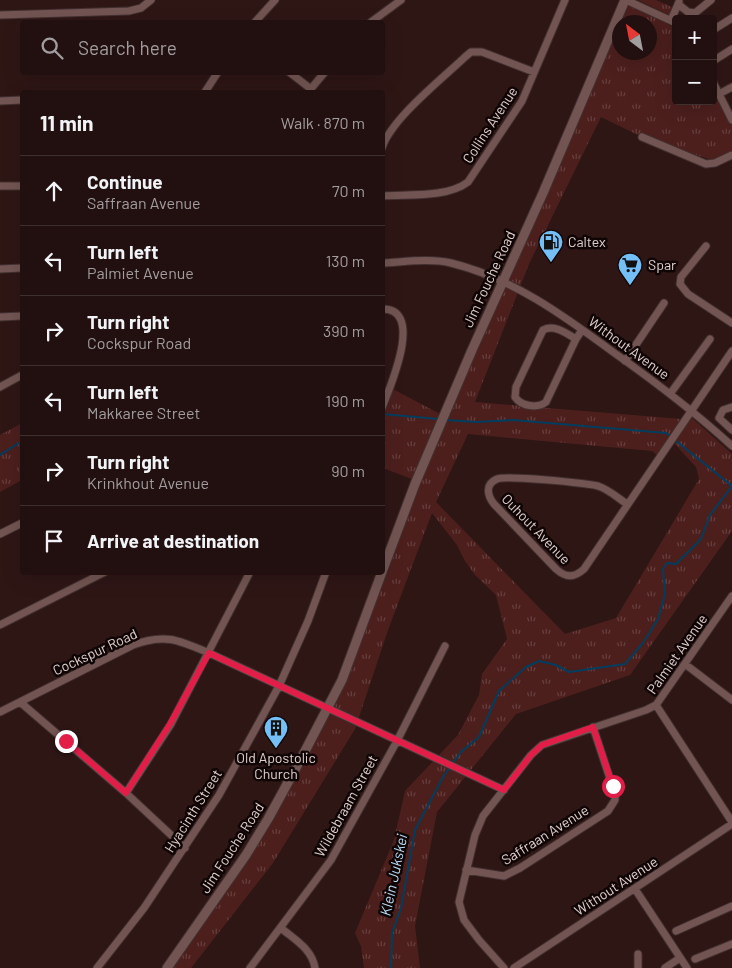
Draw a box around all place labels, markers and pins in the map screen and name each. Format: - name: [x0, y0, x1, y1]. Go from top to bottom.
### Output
- fuel station icon: Caltex: [538, 229, 564, 263]
- place label: Caltex: [568, 233, 606, 250]
- supermarket icon: Spar: [617, 252, 643, 286]
- place label: Spar: [648, 256, 676, 273]
- building icon: Old Apostolic Church: [263, 715, 289, 749]
- place label: Old Apostolic Church: [236, 749, 316, 782]

